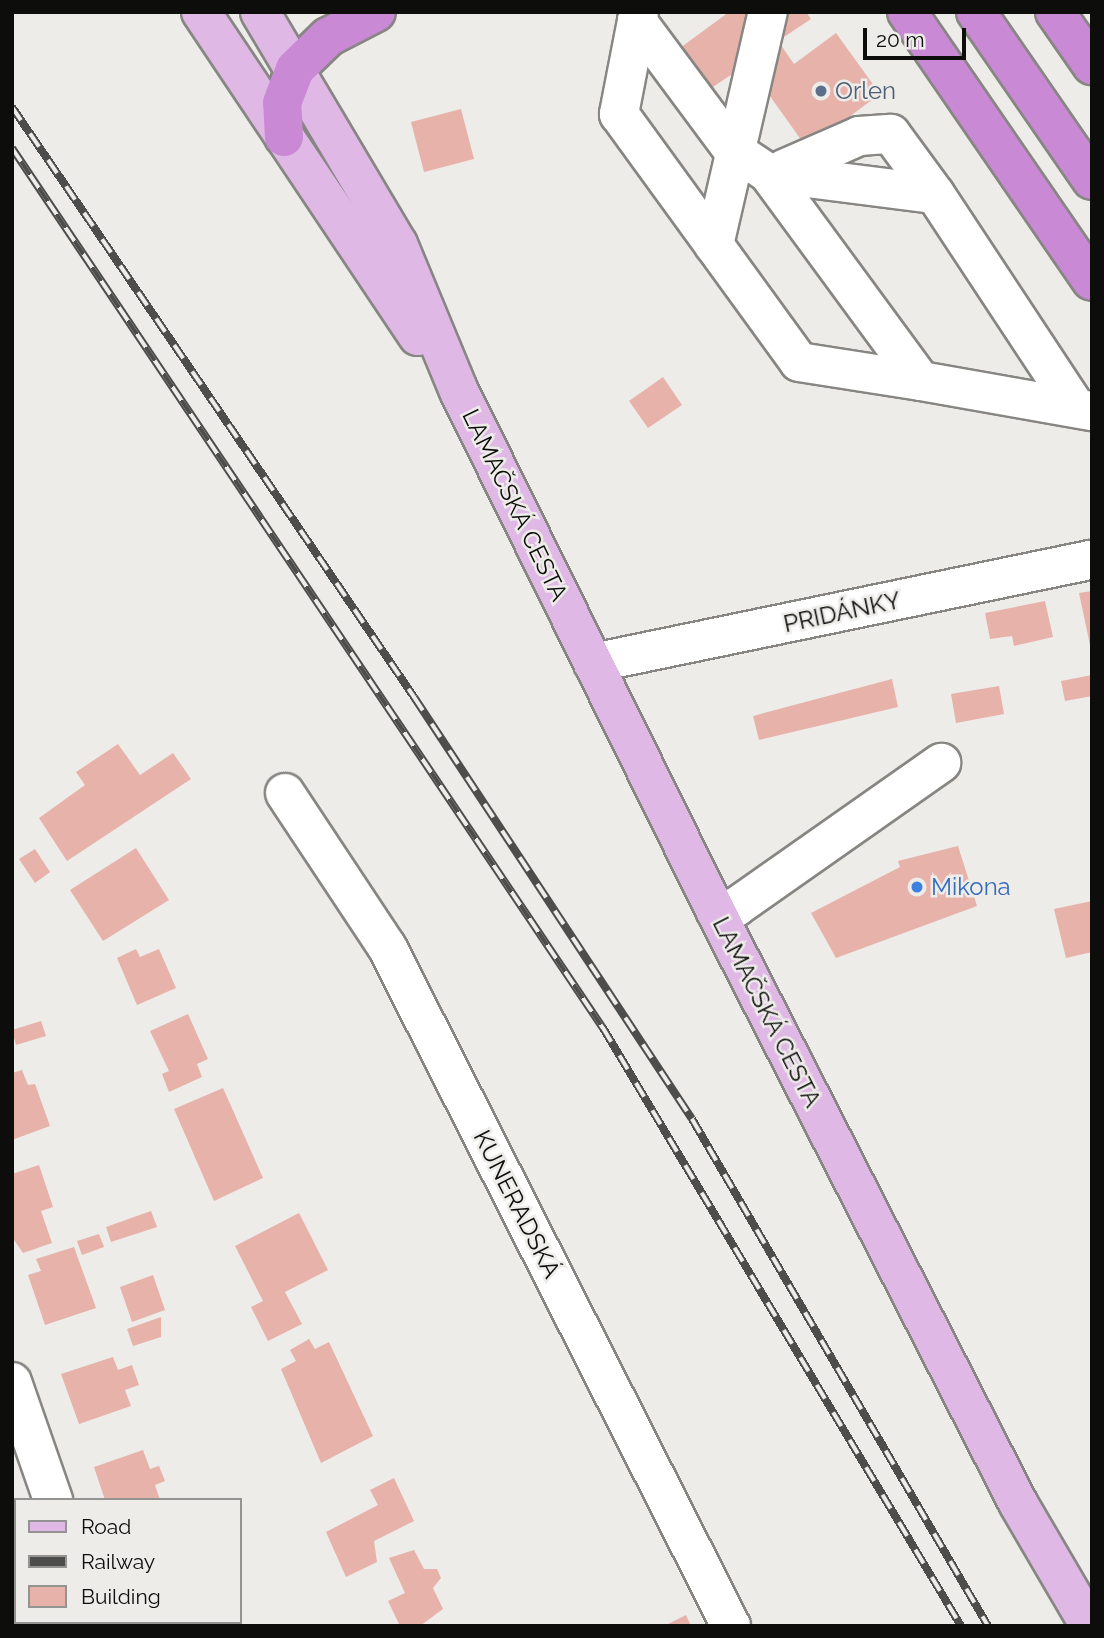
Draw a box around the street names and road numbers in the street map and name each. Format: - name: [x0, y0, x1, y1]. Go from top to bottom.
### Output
- street label: LAMAČSKÁ CESTA: [456, 404, 574, 606]
- street label: PRIDÁNKY: [781, 586, 903, 638]
- street label: LAMAČSKÁ CESTA: [706, 912, 828, 1112]
- street label: KUNERADSKÁ: [467, 1125, 567, 1283]

